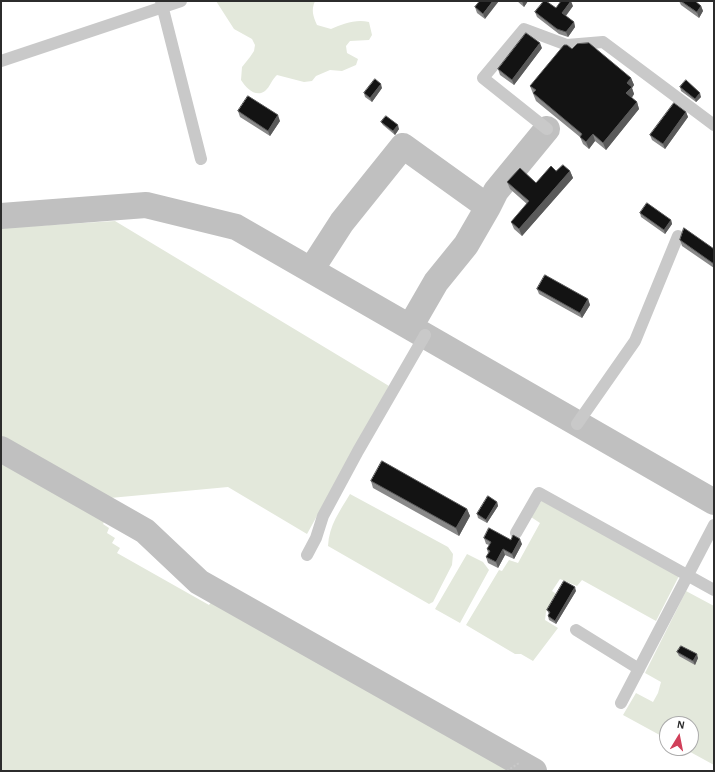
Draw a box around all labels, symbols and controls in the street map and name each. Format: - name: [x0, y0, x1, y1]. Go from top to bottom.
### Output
- north arrow: [659, 716, 699, 756]
- text: N: [676, 719, 686, 731]

